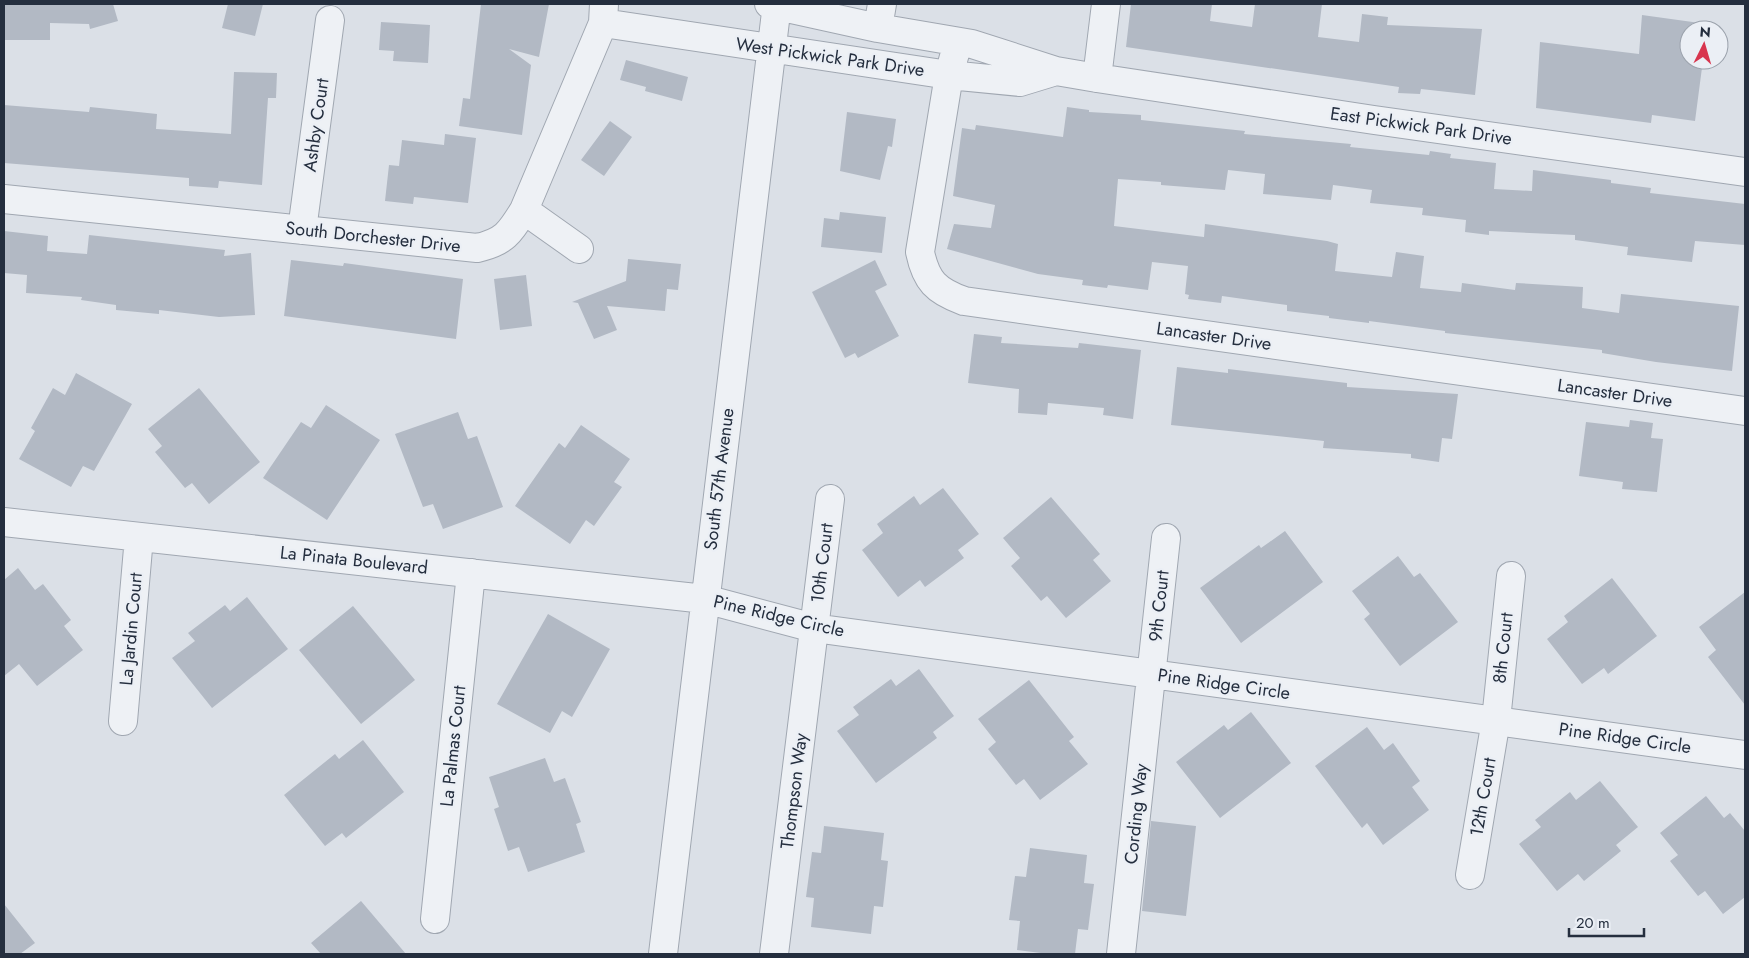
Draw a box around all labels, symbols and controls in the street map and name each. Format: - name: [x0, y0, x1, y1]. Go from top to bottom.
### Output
- north arrow: [1679, 20, 1729, 70]
- text: N: [1699, 22, 1712, 42]
- street label: West Pickwick Park Drive: [734, 31, 926, 83]
- street label: Ashby Court: [297, 76, 336, 173]
- street label: East Pickwick Park Drive: [1328, 100, 1514, 152]
- street label: South Dorchester Drive: [284, 215, 462, 259]
- street label: Lancaster Drive: [1155, 315, 1273, 357]
- street label: Lancaster Drive: [1556, 372, 1674, 414]
- street label: South 57th Avenue: [697, 406, 741, 552]
- street label: 10th Court: [804, 521, 840, 604]
- street label: La Pinata Boulevard: [279, 539, 429, 581]
- street label: 9th Court: [1142, 568, 1176, 643]
- street label: La Jardin Court: [113, 571, 149, 687]
- street label: Pine Ridge Circle: [711, 588, 847, 644]
- street label: 8th Court: [1486, 611, 1520, 685]
- street label: Pine Ridge Circle: [1156, 662, 1292, 706]
- street label: La Palmas Court: [434, 683, 472, 808]
- street label: Pine Ridge Circle: [1557, 716, 1693, 760]
- street label: Thompson Way: [774, 732, 814, 850]
- street label: 12th Court: [1463, 755, 1503, 838]
- street label: Cording Way: [1118, 762, 1154, 866]
- scale bar: [1569, 906, 1644, 938]
- text: 20 m: [1576, 912, 1610, 934]

